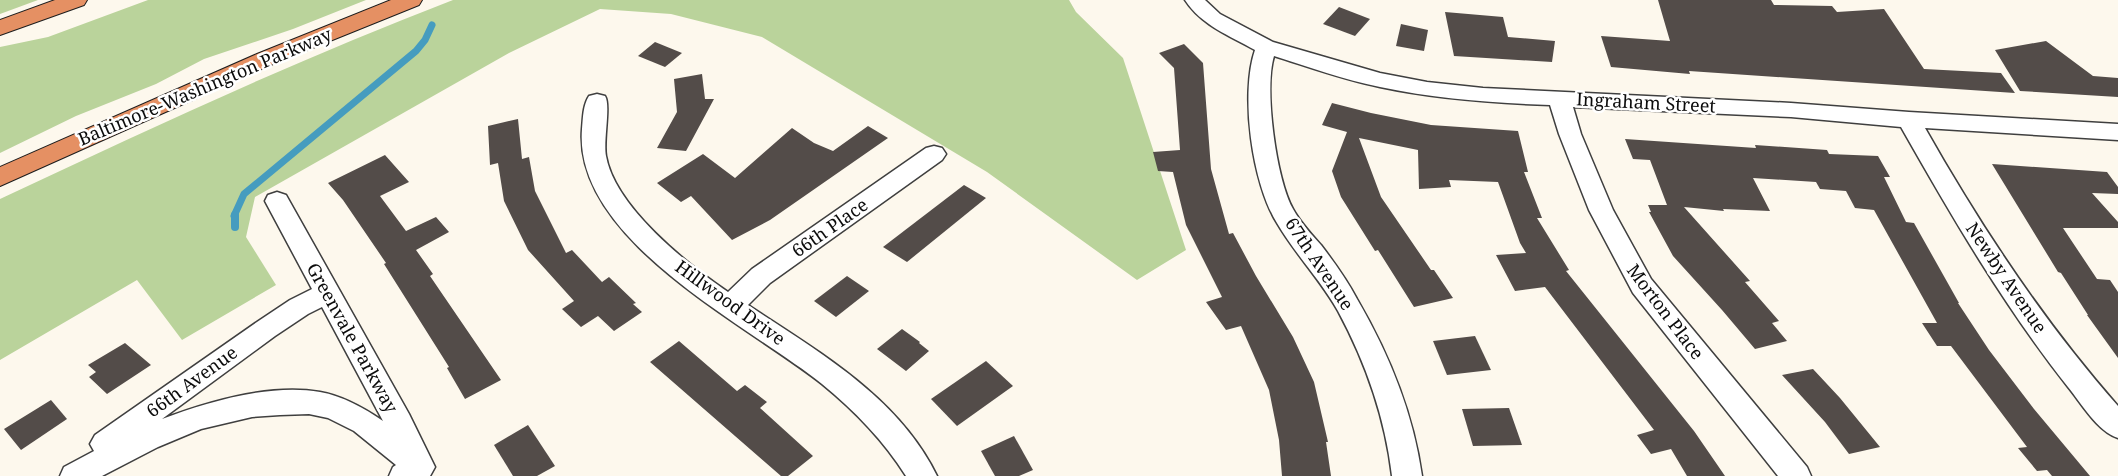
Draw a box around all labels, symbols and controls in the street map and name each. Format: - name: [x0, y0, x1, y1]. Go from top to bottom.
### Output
- street label: Baltimore-Washington Parkway: [74, 21, 336, 151]
- street label: Ingraham Street: [1576, 86, 1716, 118]
- street label: 66th Place: [787, 192, 872, 262]
- street label: 67th Avenue: [1280, 212, 1360, 314]
- street label: Newby Avenue: [1961, 217, 2053, 338]
- street label: Hillwood Drive: [671, 254, 790, 350]
- street label: Greenvale Parkway: [302, 258, 405, 418]
- street label: Morton Place: [1622, 259, 1710, 364]
- street label: 66th Avenue: [141, 340, 242, 422]

